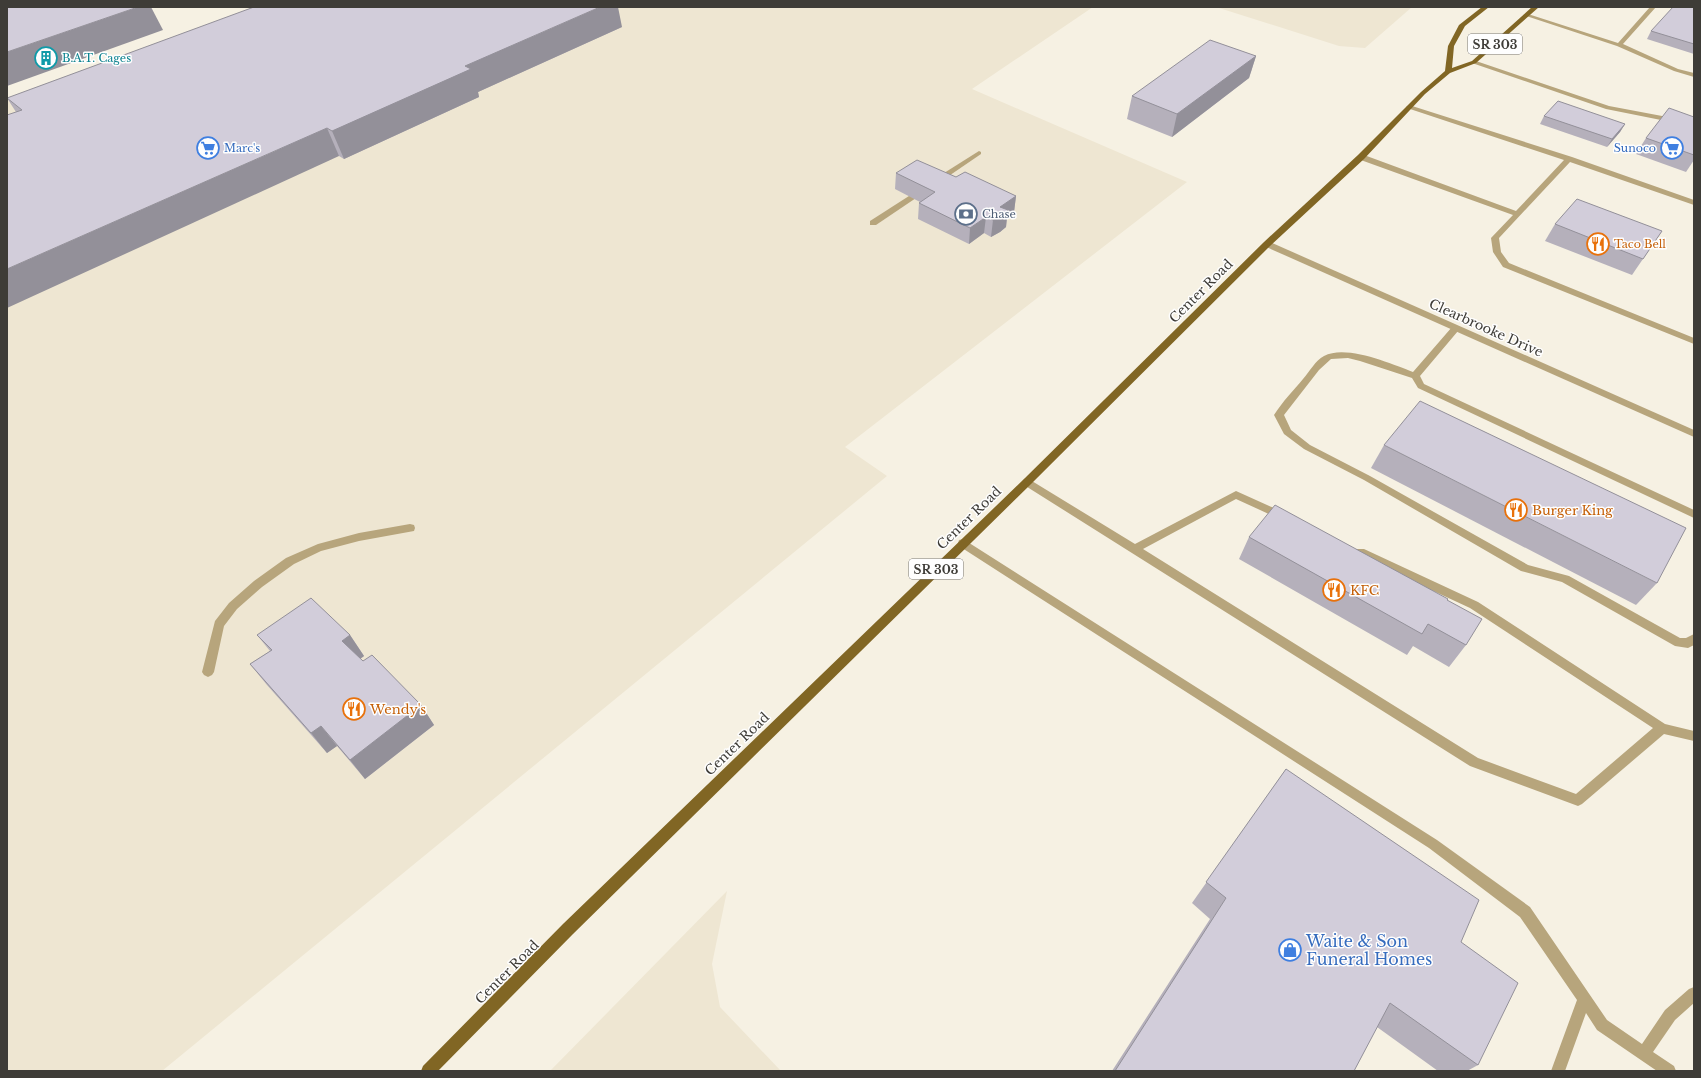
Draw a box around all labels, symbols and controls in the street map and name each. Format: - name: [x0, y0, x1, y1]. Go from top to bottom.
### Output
- road number: SR 303: [1468, 34, 1522, 54]
- building icon: B.A.T. Cages: [33, 45, 59, 71]
- place label: B.A.T. Cages: [62, 51, 131, 65]
- supermarket icon: Marc's: [195, 135, 221, 161]
- supermarket icon: Sunoco: [1659, 135, 1685, 161]
- place label: Marc's: [224, 141, 260, 155]
- place label: Sunoco: [1614, 141, 1656, 155]
- bank icon: Chase: [953, 201, 979, 227]
- place label: Chase: [982, 207, 1016, 221]
- restaurant icon: Taco Bell: [1585, 231, 1611, 257]
- place label: Taco Bell: [1614, 237, 1666, 251]
- street label: Center Road: [1166, 255, 1237, 326]
- street label: Clearbrooke Drive: [1426, 295, 1546, 361]
- street label: Center Road: [933, 483, 1005, 553]
- restaurant icon: Burger King: [1503, 497, 1529, 523]
- place label: Burger King: [1532, 502, 1613, 519]
- road number: SR 303: [909, 559, 963, 579]
- restaurant icon: KFC: [1321, 577, 1347, 603]
- place label: KFC: [1350, 582, 1379, 599]
- restaurant icon: Wendy's: [341, 696, 367, 722]
- place label: Wendy's: [369, 701, 426, 718]
- street label: Center Road: [701, 709, 773, 779]
- place label: Waite & Son Funeral Homes: [1305, 931, 1432, 969]
- street label: Center Road: [472, 936, 543, 1007]
- shop icon: Waite & Son Funeral Homes: [1277, 937, 1303, 963]

